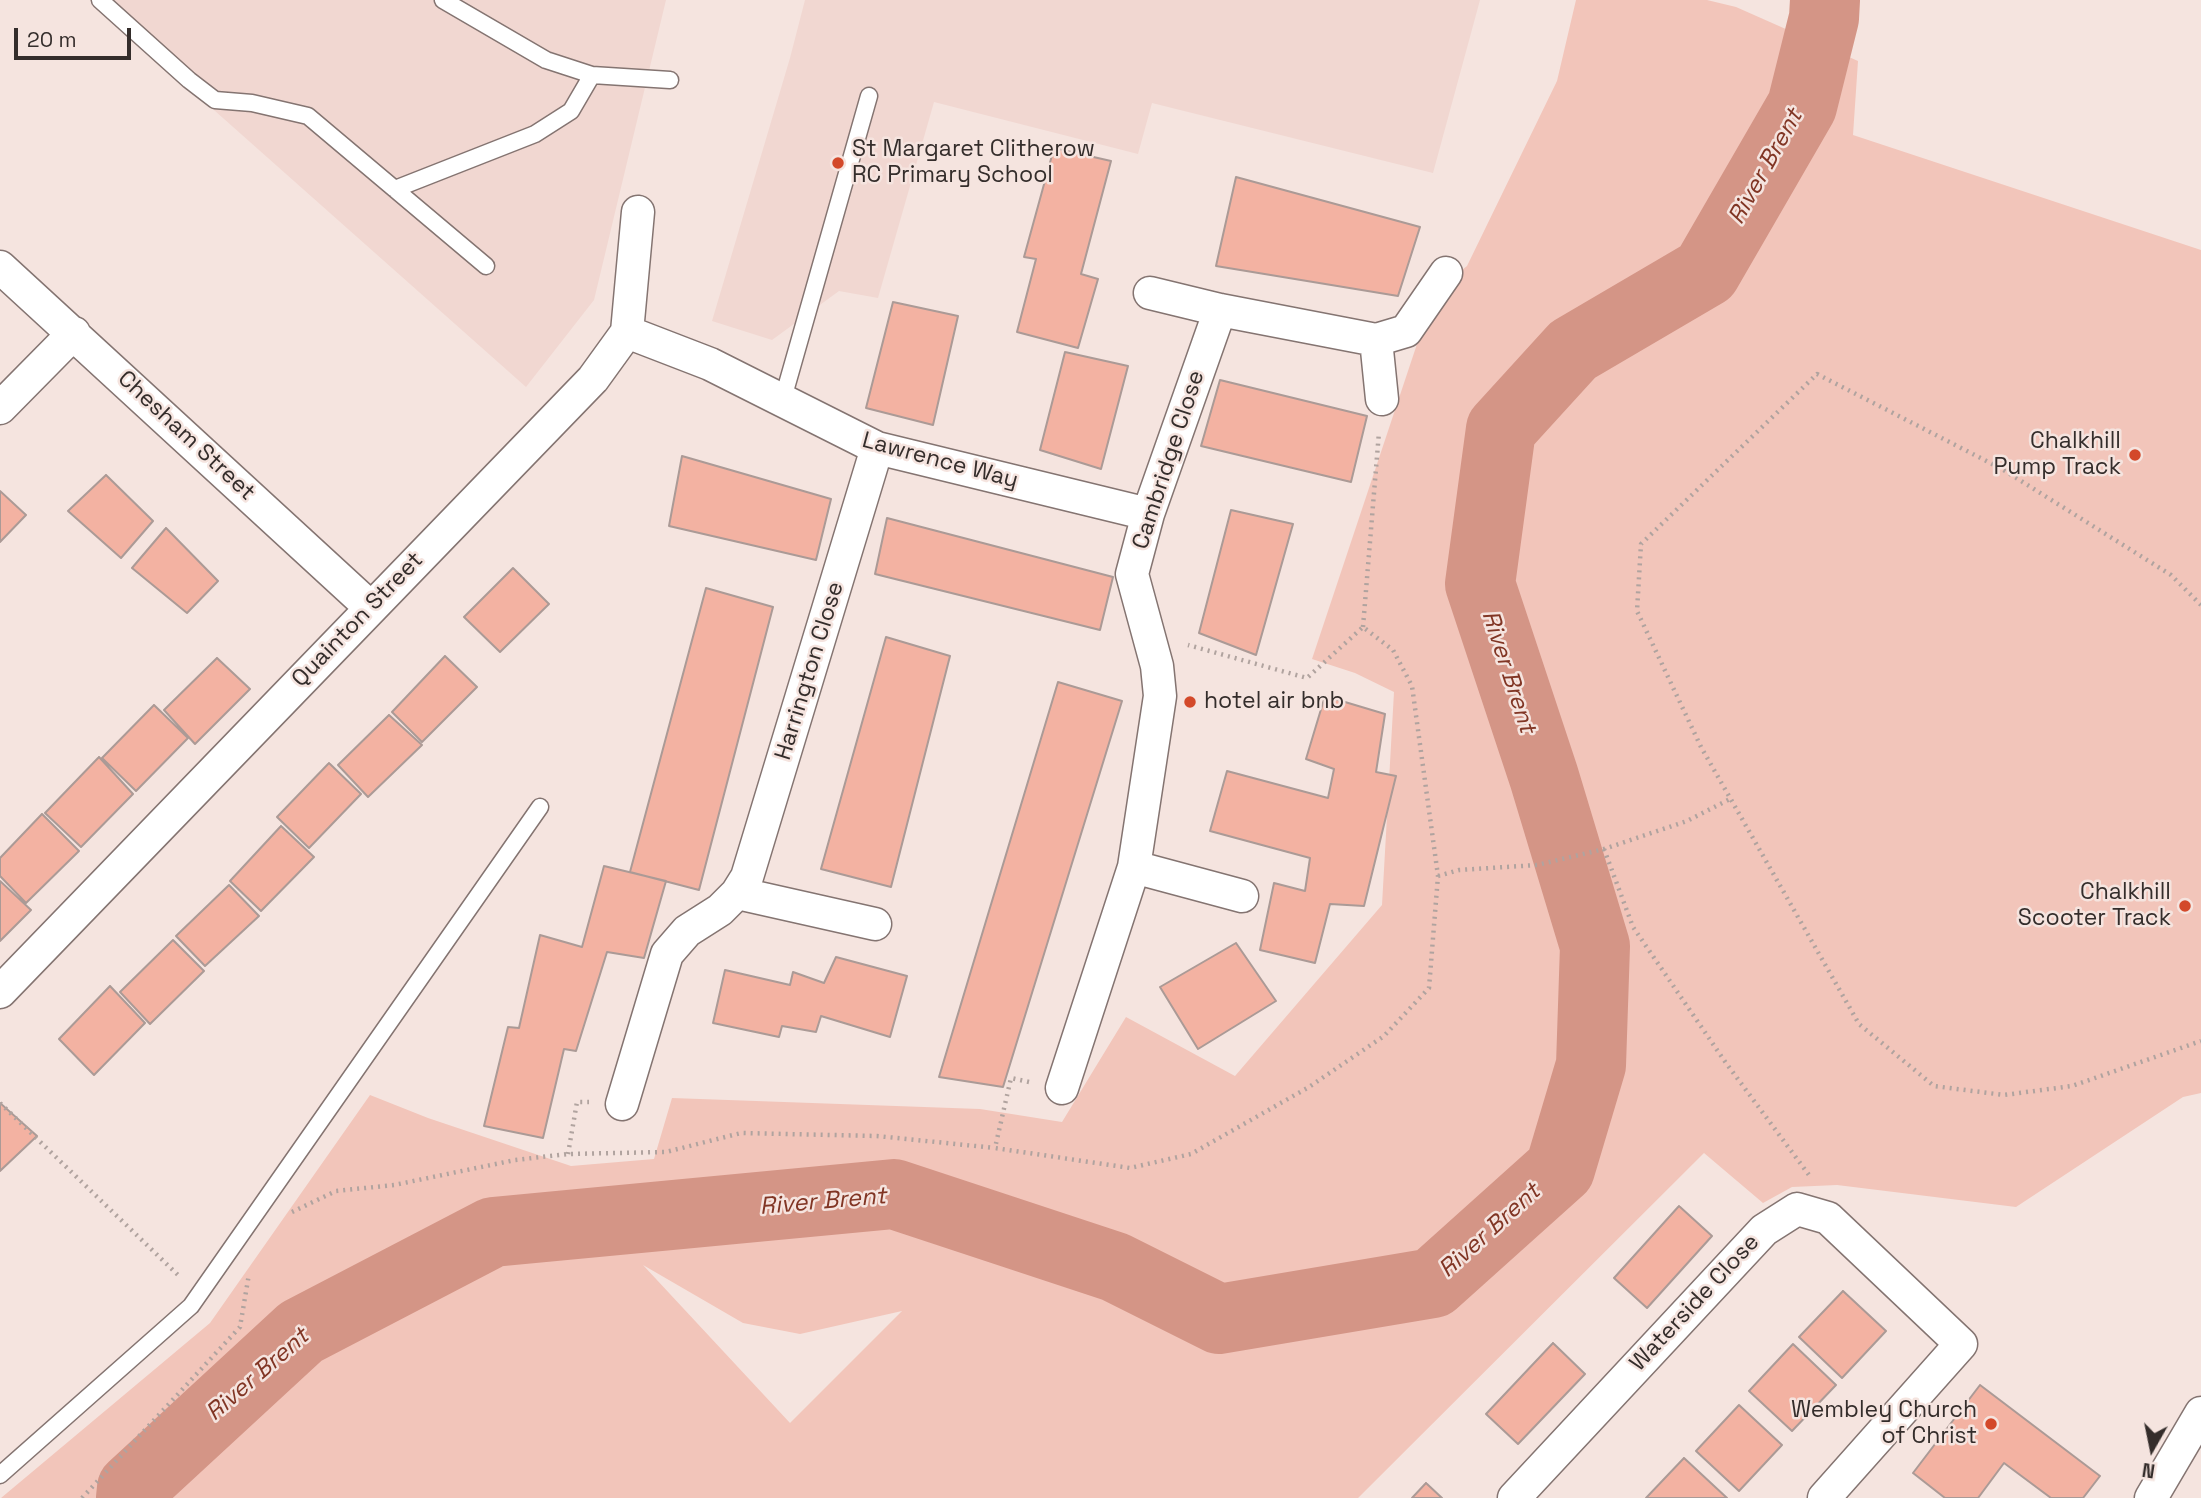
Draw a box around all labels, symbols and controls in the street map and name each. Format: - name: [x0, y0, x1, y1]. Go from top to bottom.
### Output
- scale bar: [18, 14, 135, 58]
- text: 20 m: [27, 26, 77, 53]
- water label: River Brent: [1723, 104, 1809, 230]
- place label: St Margaret Clitherow RC Primary School: [852, 136, 1095, 190]
- marker: St Margaret Clitherow RC Primary School: [830, 155, 846, 171]
- street label: Chesham Street: [112, 365, 260, 507]
- street label: Cambridge Close: [1127, 367, 1211, 553]
- street label: Lawrence Way: [859, 427, 1021, 495]
- place label: Chalkhill Pump Track: [1993, 428, 2121, 482]
- marker: Chalkhill Pump Track: [2127, 447, 2143, 463]
- street label: Quainton Street: [287, 547, 429, 693]
- street label: Harrington Close: [770, 579, 850, 763]
- water label: River Brent: [1475, 607, 1541, 737]
- place label: hotel air bnb: [1204, 688, 1344, 716]
- marker: hotel air bnb: [1182, 694, 1198, 710]
- place label: Chalkhill Scooter Track: [2018, 879, 2171, 933]
- marker: Chalkhill Scooter Track: [2177, 898, 2193, 914]
- water label: River Brent: [1433, 1178, 1547, 1284]
- water label: River Brent: [758, 1182, 888, 1222]
- street label: Waterside Close: [1625, 1229, 1765, 1377]
- water label: River Brent: [201, 1322, 315, 1428]
- place label: Wembley Church of Christ: [1791, 1397, 1977, 1451]
- north arrow: [2117, 1414, 2187, 1484]
- marker: Wembley Church of Christ: [1983, 1416, 1999, 1432]
- text: N: [2140, 1457, 2157, 1484]

